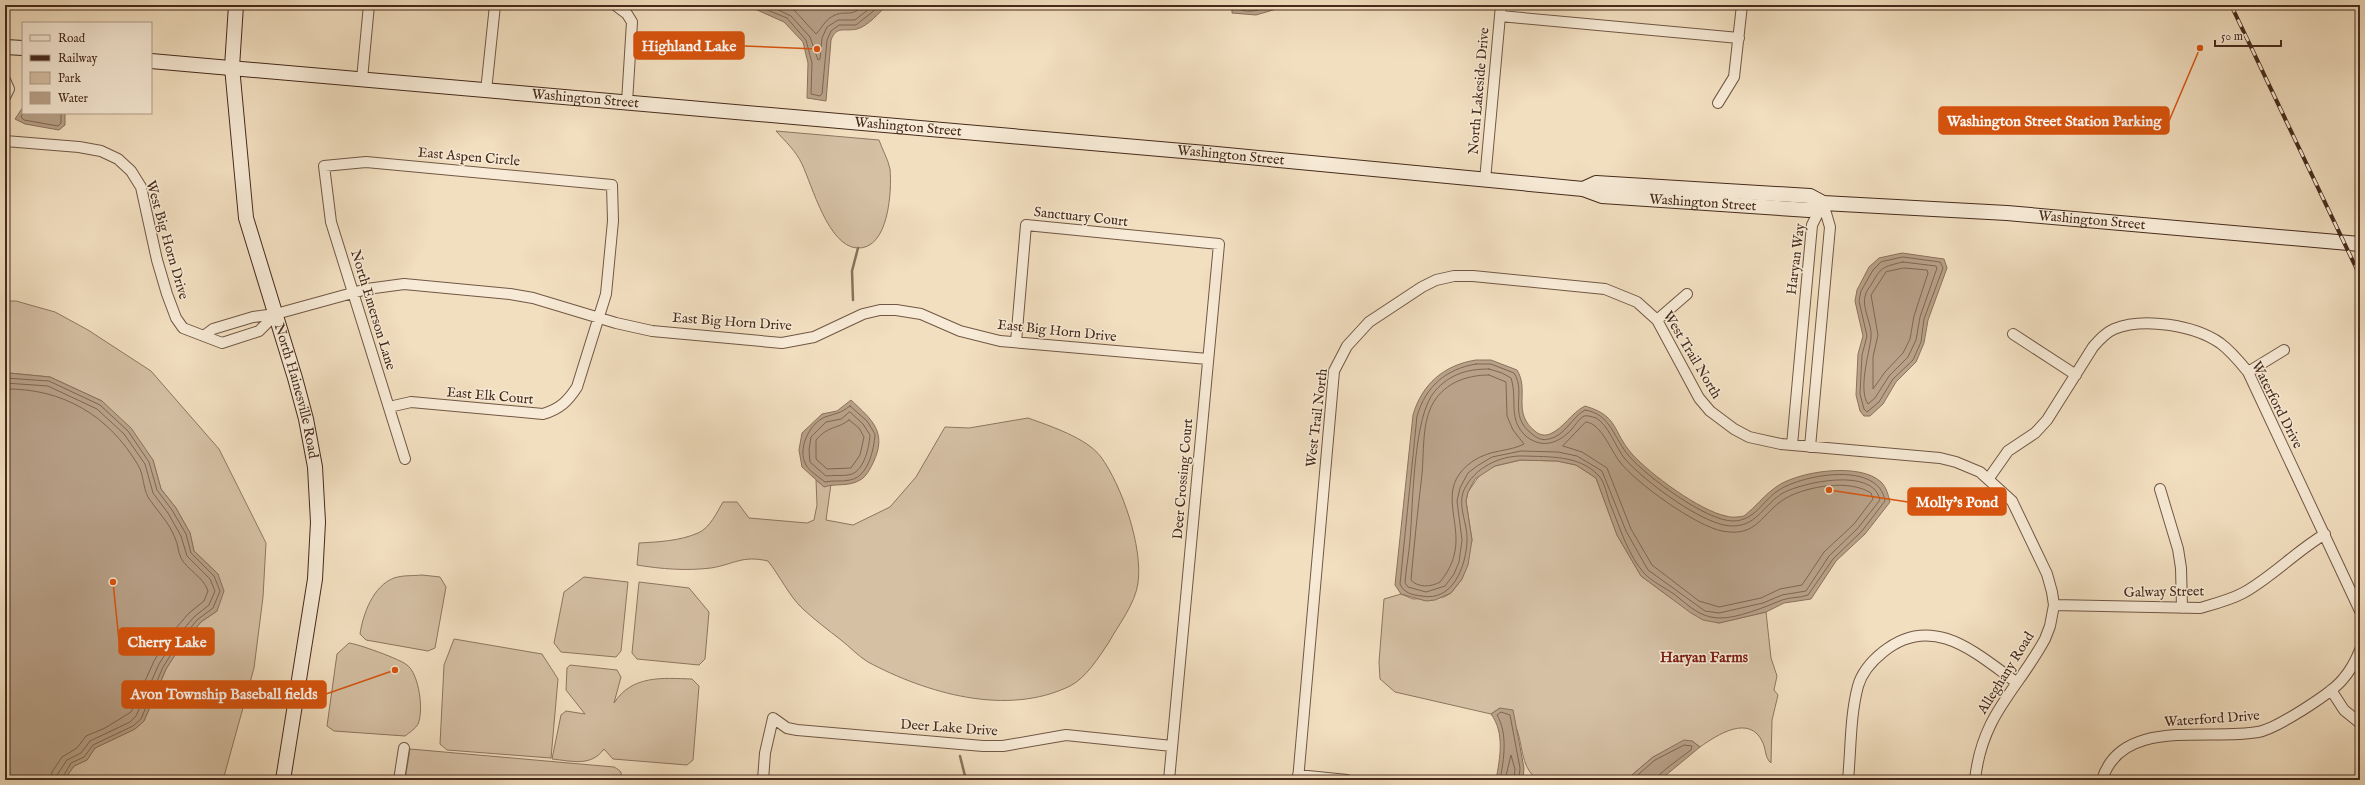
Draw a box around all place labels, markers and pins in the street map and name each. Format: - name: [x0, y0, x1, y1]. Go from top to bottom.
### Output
- callout: Highland Lake: [634, 32, 744, 59]
- callout: Washington Street Station Parking: [1939, 107, 2169, 134]
- callout: Molly's Pond: [1908, 488, 2006, 515]
- callout: Cherry Lake: [119, 628, 214, 655]
- callout: Avon Township Baseball fields: [122, 681, 326, 708]

